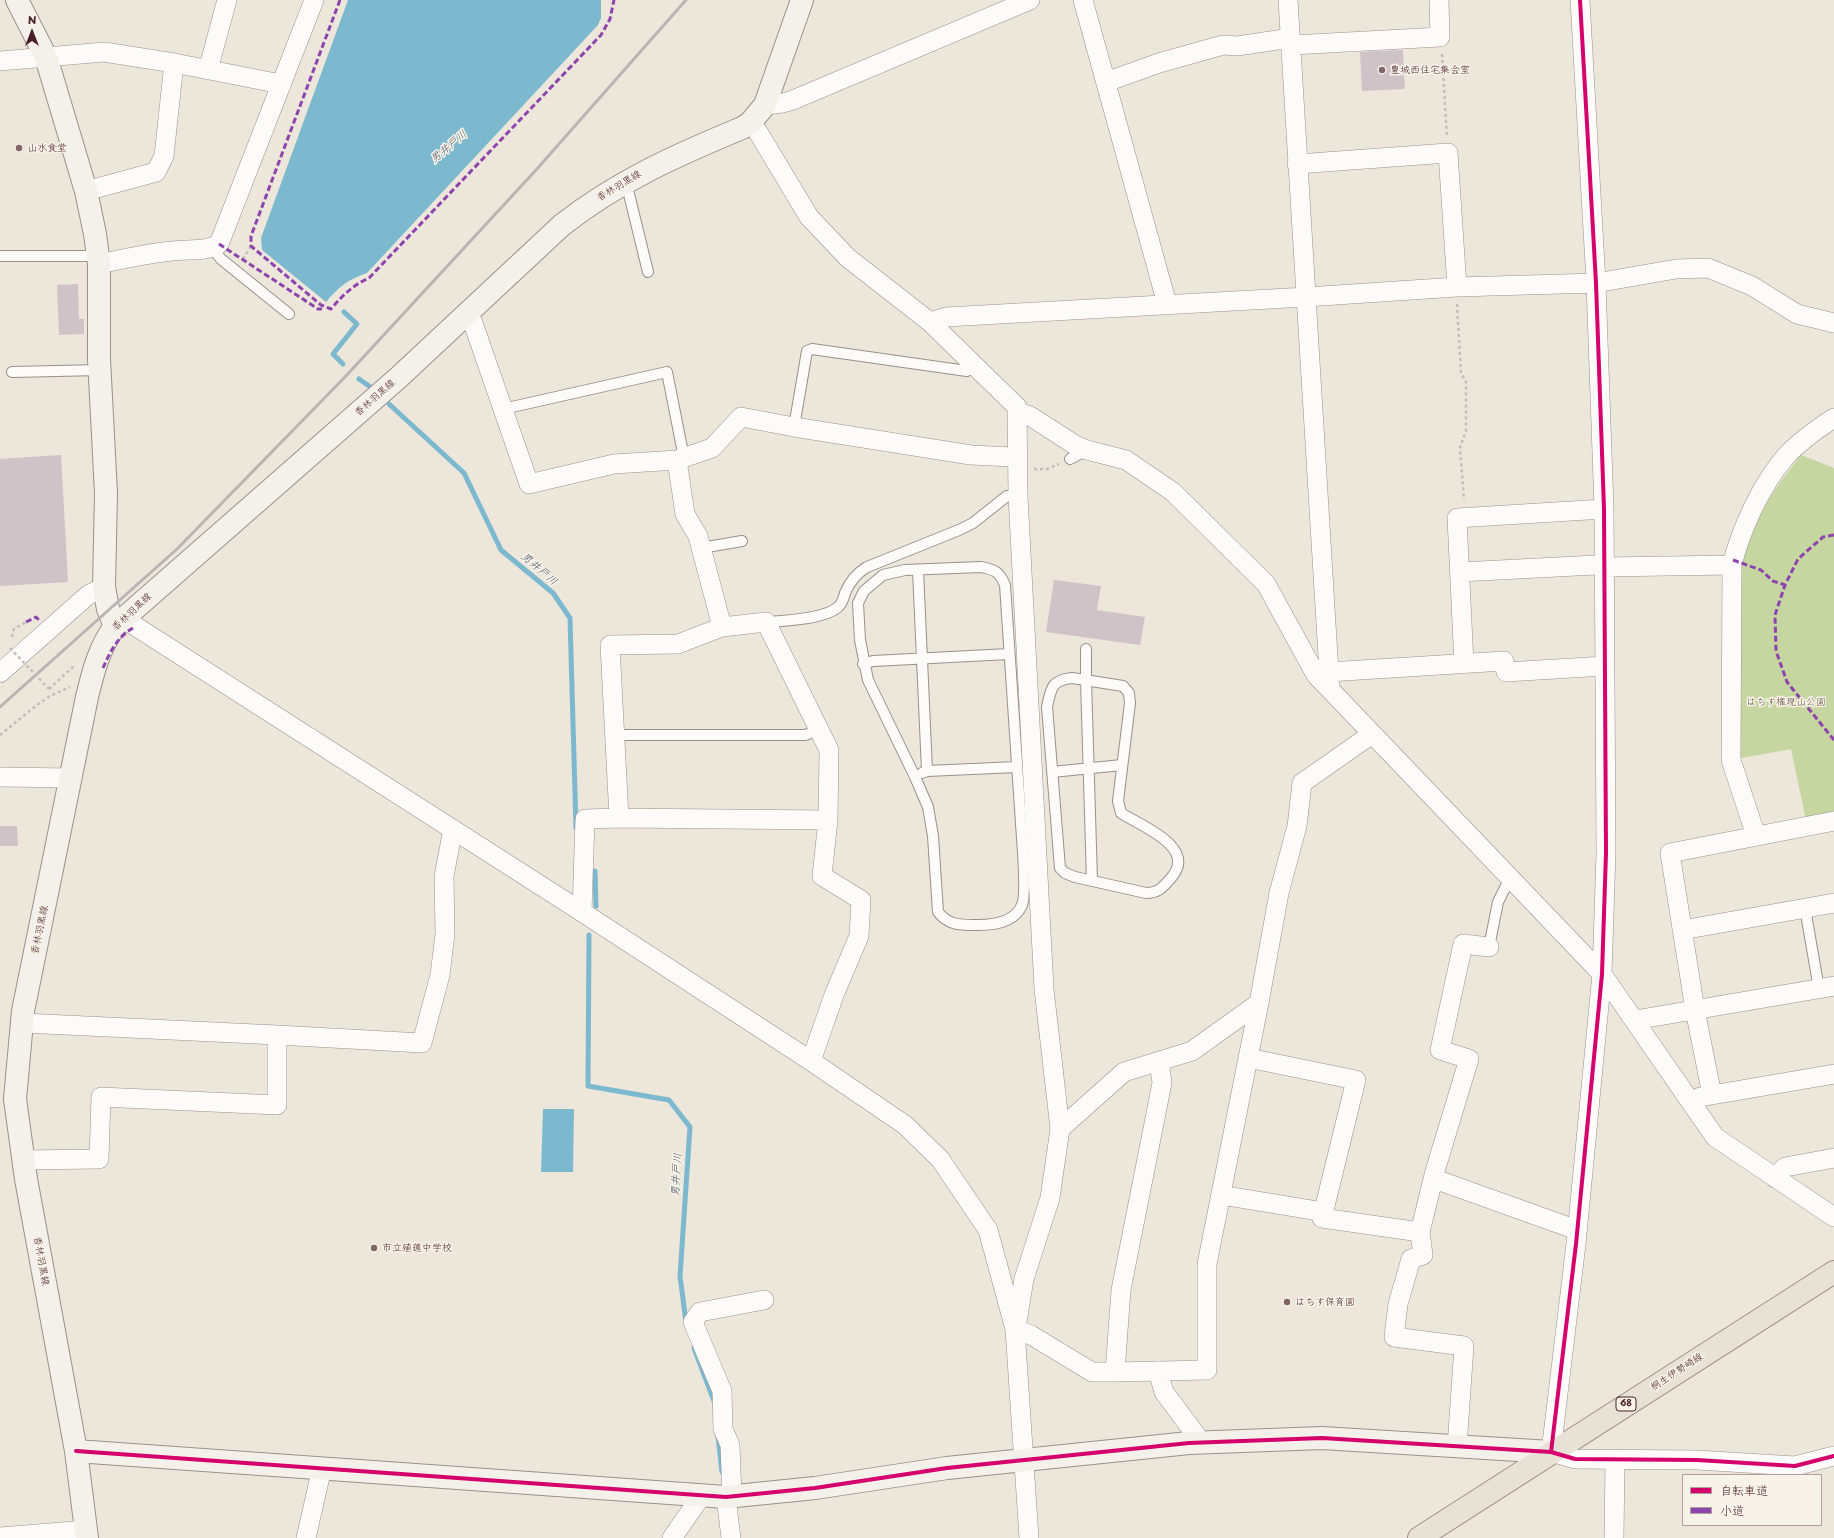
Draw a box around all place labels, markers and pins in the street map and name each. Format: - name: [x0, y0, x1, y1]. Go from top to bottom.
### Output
- place label: 豊城西住宅集会室: [1390, 64, 1470, 76]
- marker: 豊城西住宅集会室: [1377, 65, 1387, 75]
- place label: 山水食堂: [27, 142, 67, 154]
- marker: 山水食堂: [14, 143, 24, 153]
- place label: 市立殖蓮中学校: [382, 1242, 452, 1254]
- marker: 市立殖蓮中学校: [369, 1243, 379, 1253]
- place label: はちす保育園: [1295, 1296, 1355, 1308]
- marker: はちす保育園: [1282, 1297, 1292, 1307]

